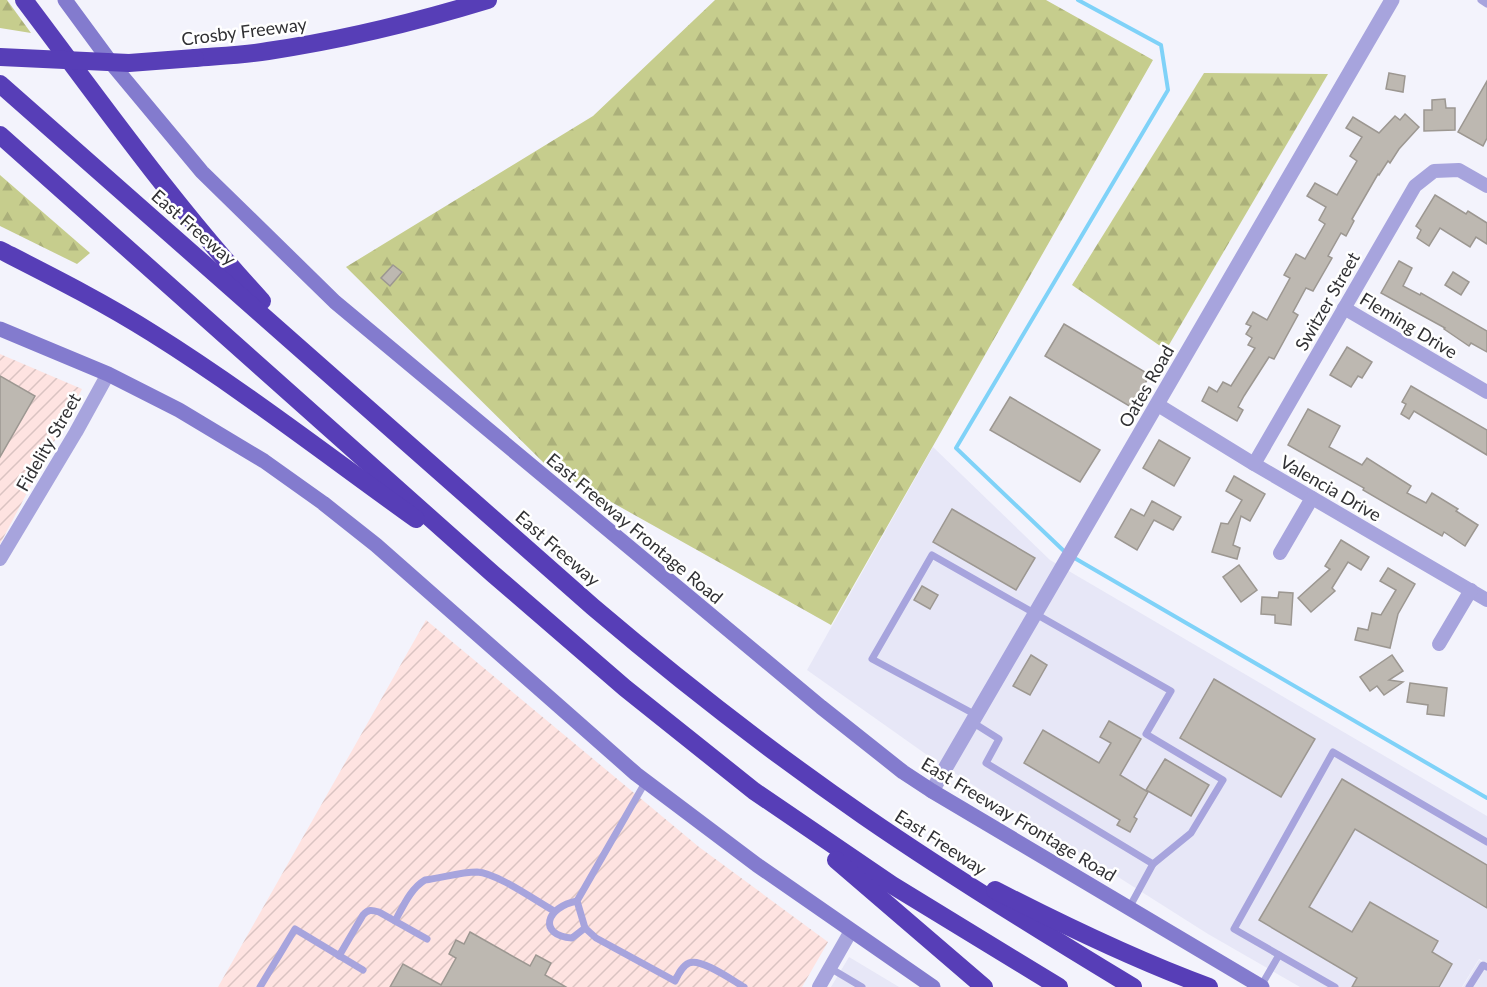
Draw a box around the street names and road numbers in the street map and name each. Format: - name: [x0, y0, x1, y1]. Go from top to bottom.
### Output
- street label: Crosby Freeway: [180, 12, 309, 50]
- street label: East Freeway: [147, 184, 241, 270]
- street label: Switzer Street: [1290, 247, 1364, 354]
- street label: Fleming Drive: [1356, 287, 1462, 363]
- street label: Oates Road: [1114, 341, 1178, 431]
- street label: Fidelity Street: [11, 388, 85, 495]
- street label: East Freeway Frontage Road: [542, 448, 728, 608]
- street label: Valencia Drive: [1277, 450, 1385, 526]
- street label: East Freeway: [511, 506, 605, 590]
- street label: East Freeway Frontage Road: [918, 752, 1120, 886]
- street label: East Freeway: [891, 804, 991, 880]

